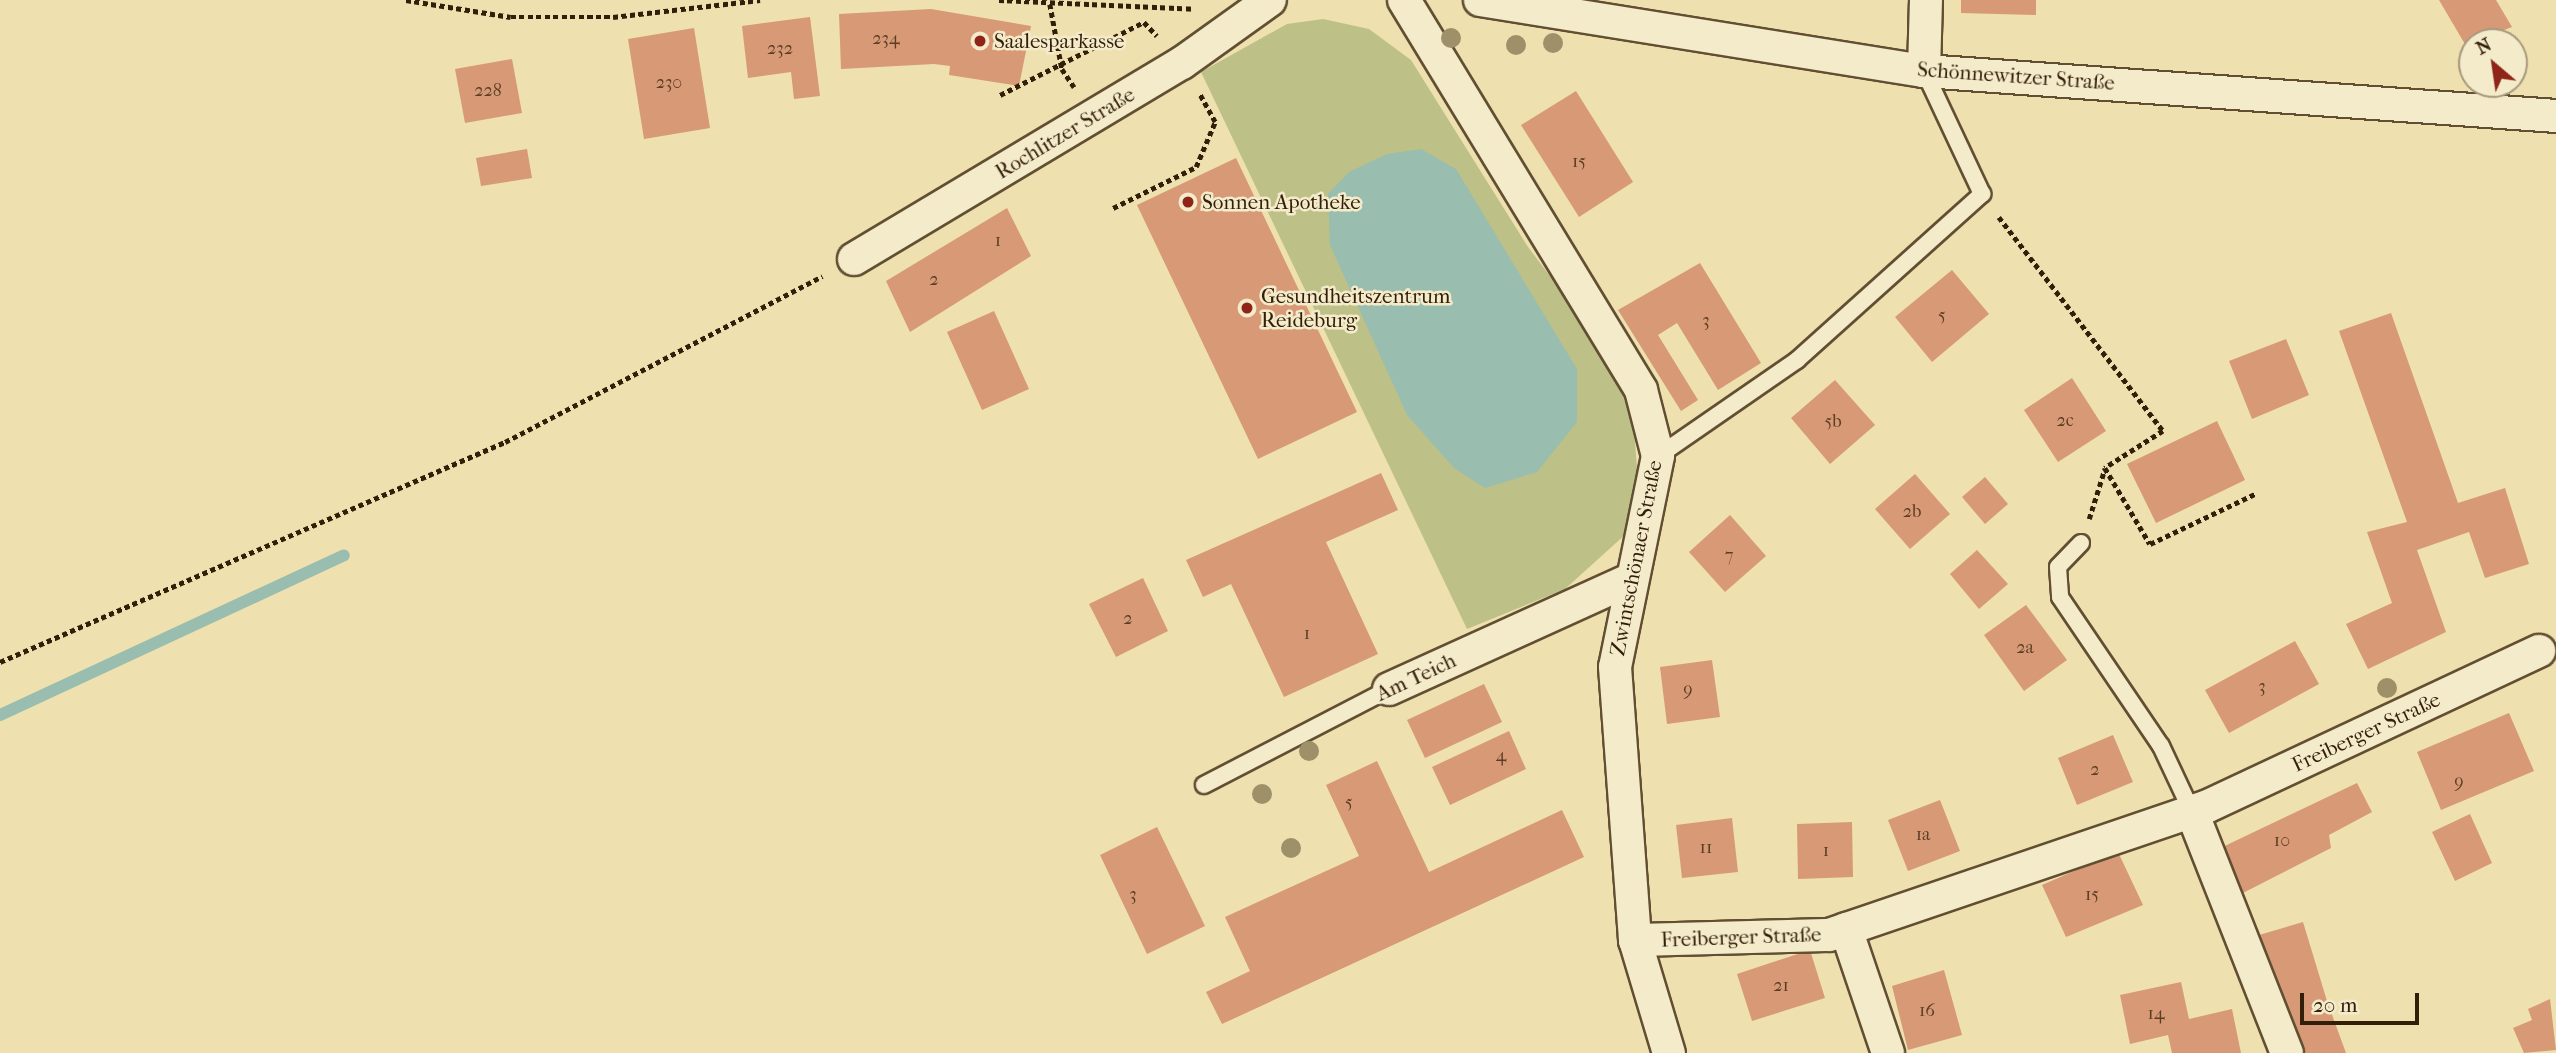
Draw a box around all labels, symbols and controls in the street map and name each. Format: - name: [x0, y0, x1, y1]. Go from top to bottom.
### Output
- house number: 234: [872, 28, 900, 50]
- place label: Saalesparkasse: [994, 28, 1124, 54]
- north arrow: [2458, 28, 2528, 98]
- marker: Saalesparkasse: [972, 33, 988, 49]
- text: N: [2472, 33, 2495, 60]
- house number: 232: [767, 38, 793, 60]
- street label: Schönnewitzer Straße: [1916, 57, 2116, 95]
- house number: 230: [656, 72, 682, 94]
- house number: 228: [474, 80, 502, 102]
- street label: Rochlitzer Straße: [991, 82, 1139, 184]
- house number: 15: [1572, 151, 1586, 173]
- place label: Sonnen Apotheke: [1202, 189, 1361, 215]
- marker: Sonnen Apotheke: [1180, 194, 1196, 210]
- house number: 1: [995, 230, 1001, 252]
- house number: 2: [929, 269, 939, 291]
- place label: Gesundheitszentrum Reideburg: [1261, 283, 1450, 333]
- marker: Gesundheitszentrum Reideburg: [1239, 300, 1255, 316]
- house number: 5: [1938, 305, 1946, 327]
- house number: 3: [1702, 310, 1710, 332]
- house number: 2c: [2056, 410, 2074, 432]
- house number: 5b: [1824, 411, 1842, 433]
- street label: Zwintschönaer Straße: [1605, 458, 1667, 658]
- house number: 2b: [1903, 501, 1921, 523]
- house number: 7: [1725, 545, 1733, 567]
- house number: 2: [1123, 608, 1133, 630]
- house number: 1: [1304, 623, 1310, 645]
- house number: 2a: [2016, 637, 2034, 659]
- street label: Am Teich: [1372, 648, 1460, 706]
- house number: 3: [2258, 676, 2266, 698]
- house number: 9: [1683, 679, 1693, 701]
- street label: Freiberger Straße: [2288, 687, 2444, 777]
- house number: 4: [1496, 745, 1506, 767]
- house number: 2: [2090, 759, 2100, 781]
- house number: 9: [2454, 771, 2464, 793]
- house number: 5: [1345, 792, 1353, 814]
- house number: 1a: [1916, 824, 1930, 846]
- house number: 10: [2274, 830, 2290, 852]
- house number: 11: [1700, 837, 1712, 859]
- house number: 1: [1823, 840, 1829, 862]
- house number: 3: [1129, 884, 1137, 906]
- house number: 15: [2085, 884, 2099, 906]
- street label: Freiberger Straße: [1660, 922, 1822, 952]
- house number: 21: [1773, 975, 1789, 997]
- scale bar: [2304, 979, 2423, 1023]
- text: 20 m: [2313, 993, 2357, 1017]
- house number: 16: [1919, 1000, 1935, 1022]
- house number: 14: [2147, 1003, 2165, 1025]

